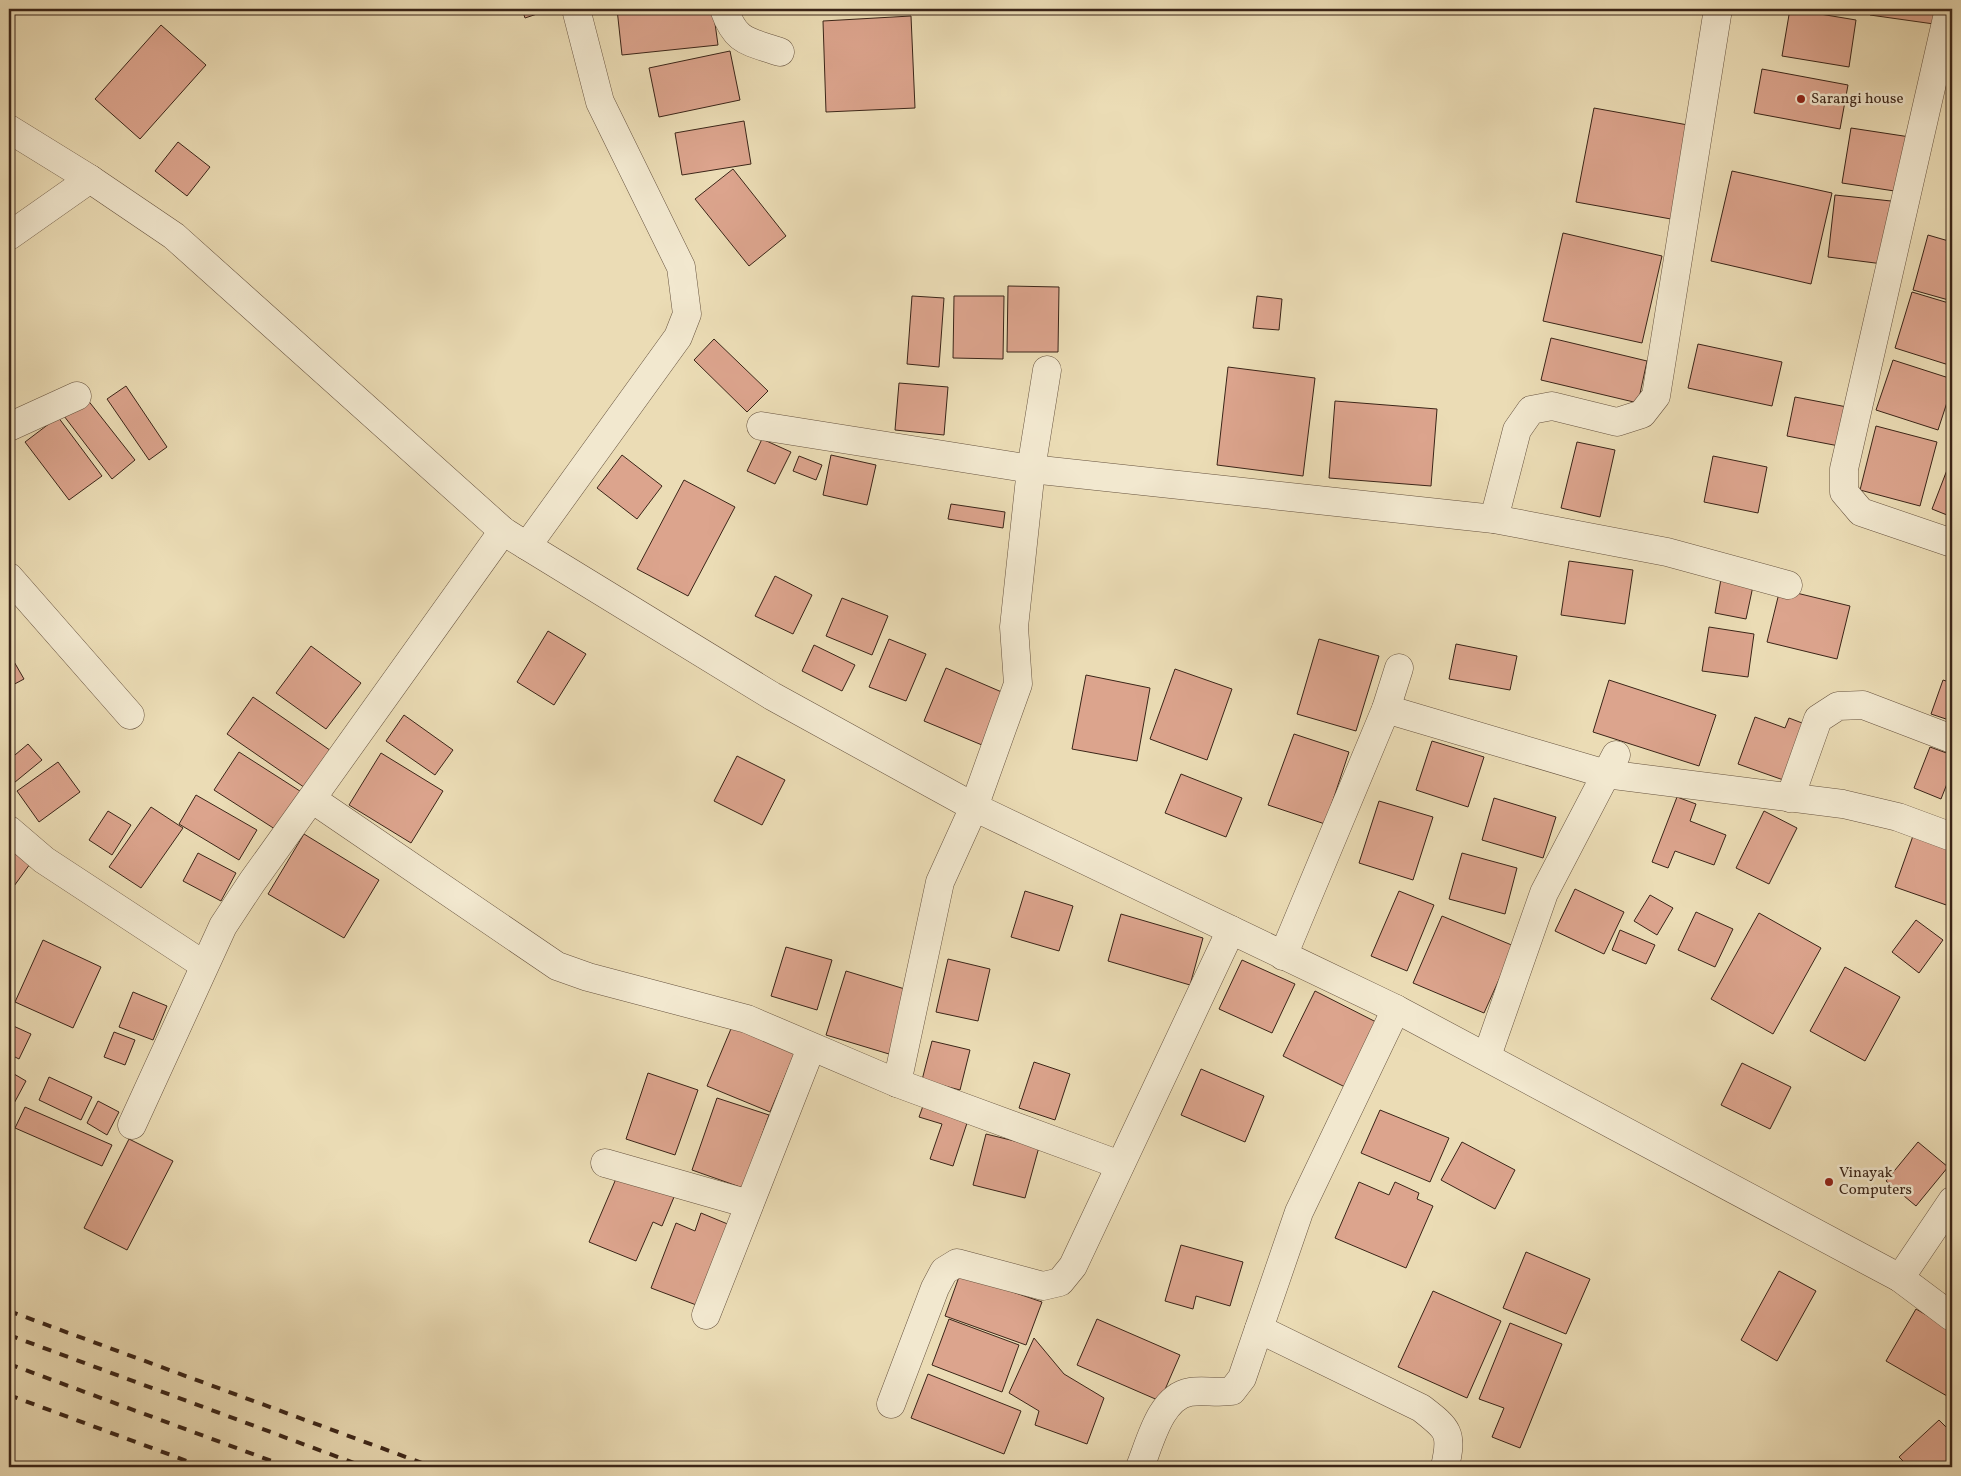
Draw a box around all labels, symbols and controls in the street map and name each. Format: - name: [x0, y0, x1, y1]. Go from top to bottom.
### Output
- place label: Sarangi house: [1811, 89, 1904, 110]
- marker: Sarangi house: [1795, 93, 1807, 105]
- place label: Vinayak Computers: [1839, 1163, 1912, 1201]
- marker: Vinayak Computers: [1823, 1176, 1835, 1188]

